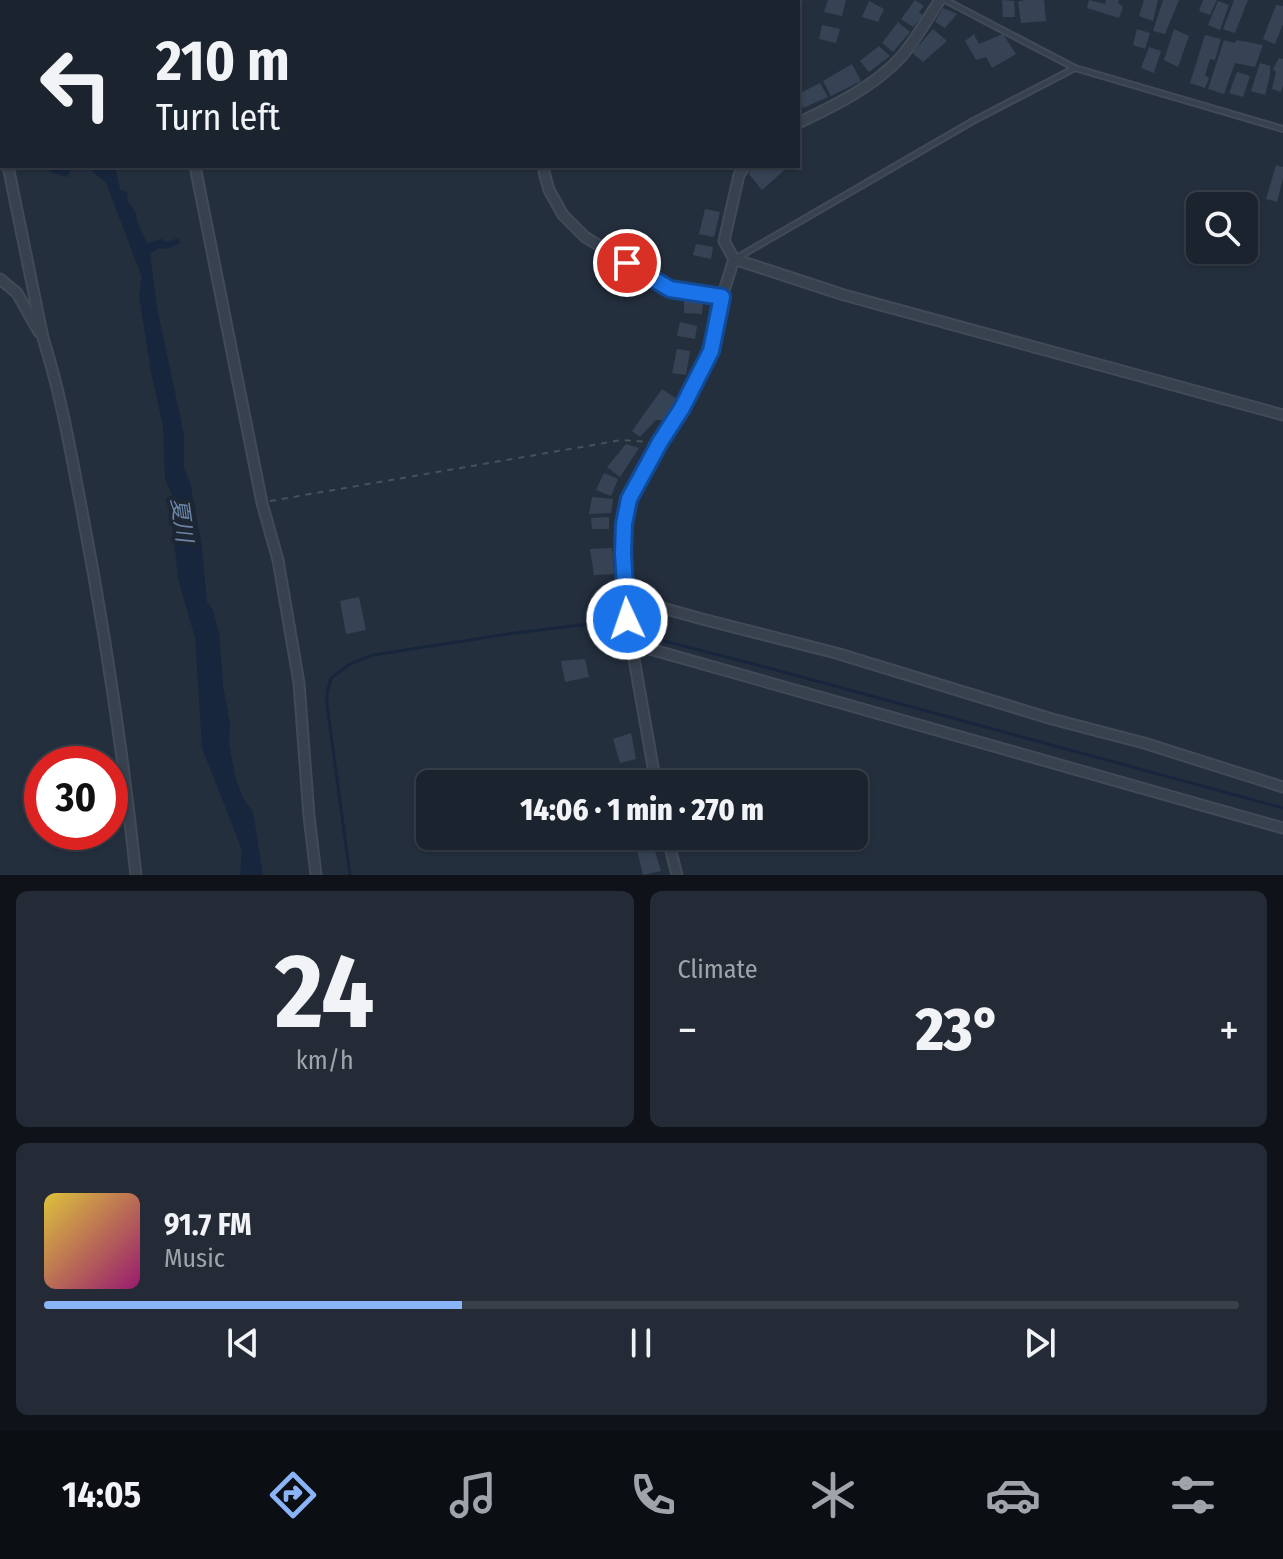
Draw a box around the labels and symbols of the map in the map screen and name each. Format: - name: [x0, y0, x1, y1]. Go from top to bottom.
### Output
- pin: [593, 229, 661, 297]
- water label: 夏川: [166, 496, 199, 546]
- position arrow: [585, 577, 669, 661]
- speed limit sign: 30: [24, 746, 128, 850]

